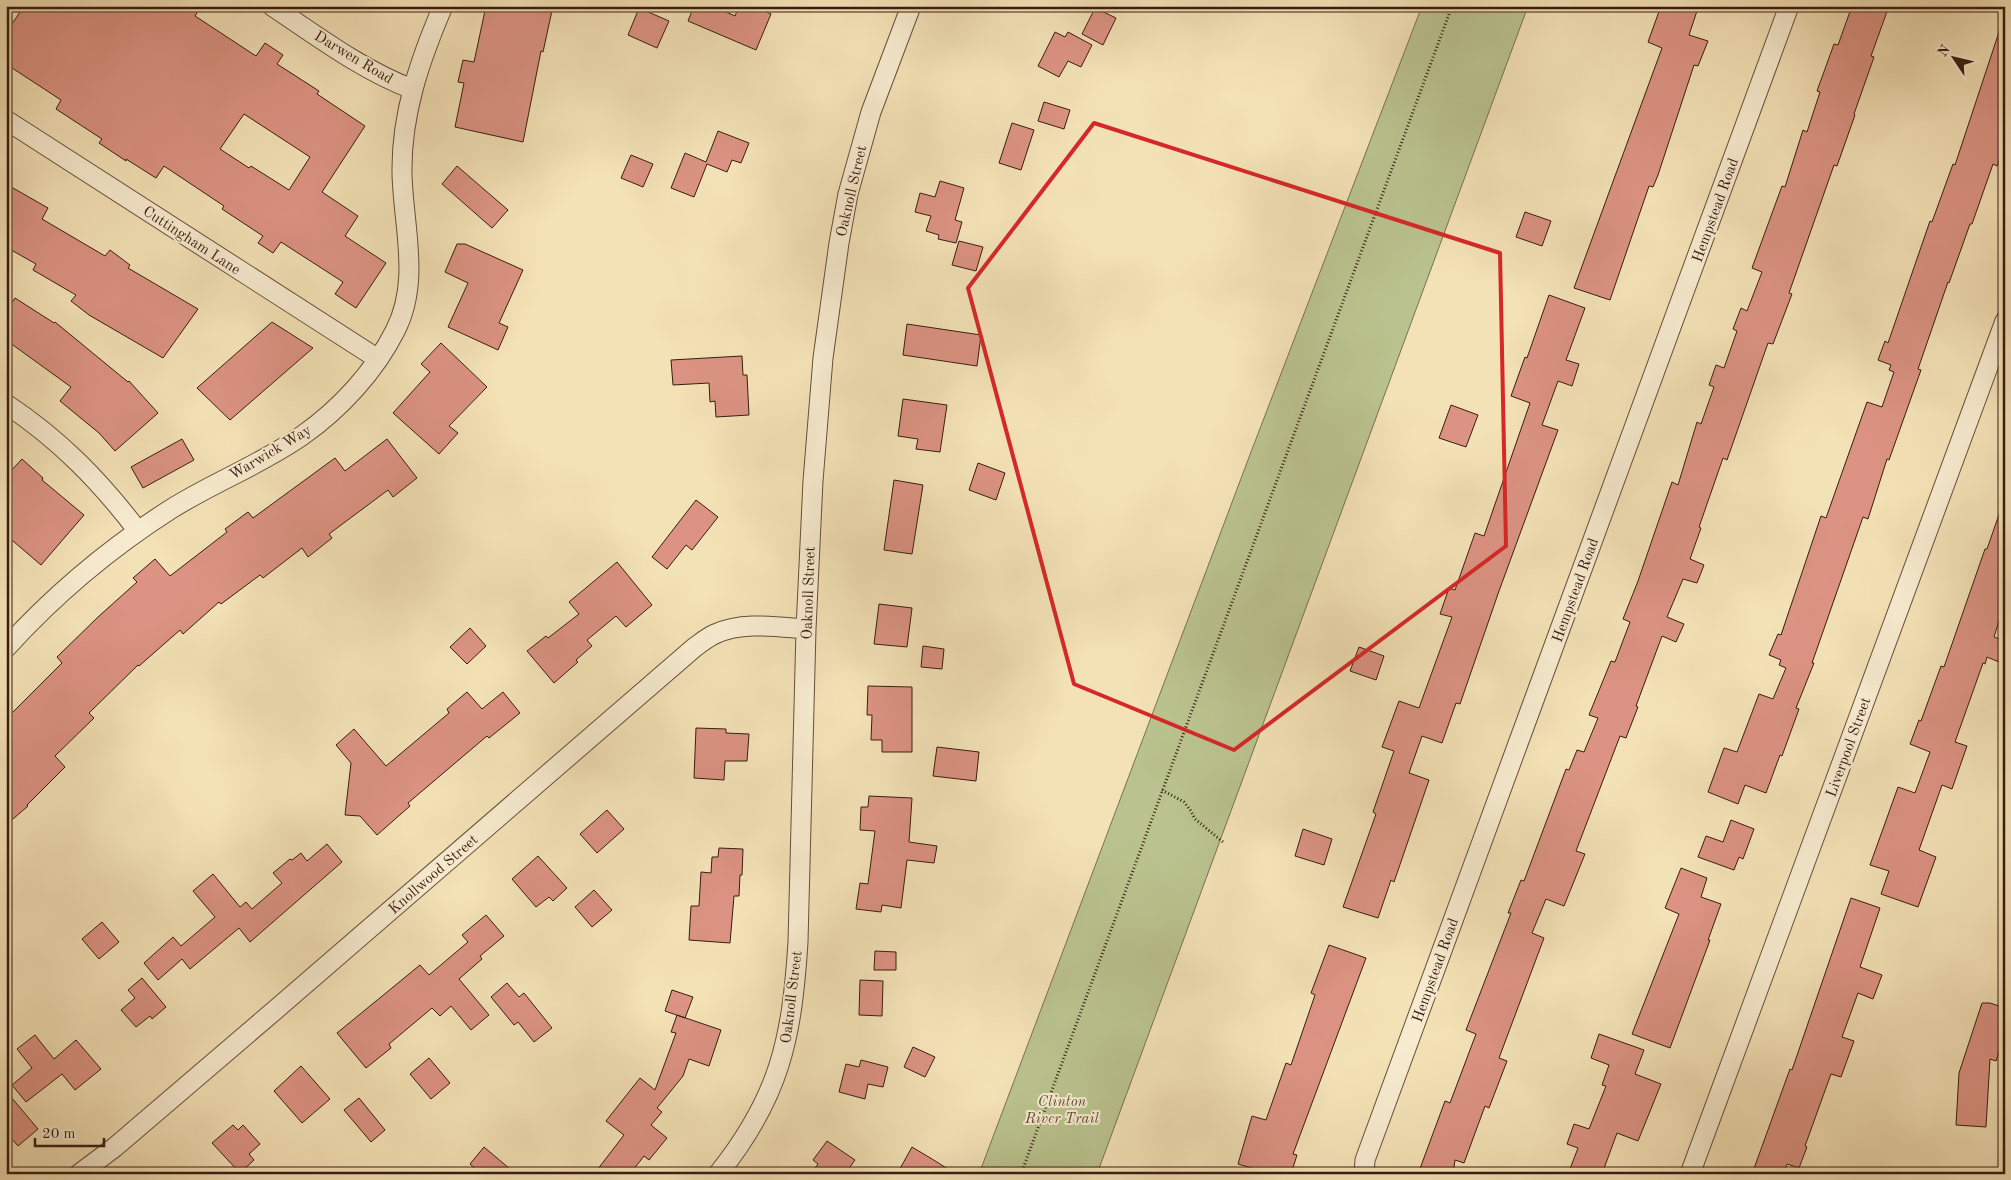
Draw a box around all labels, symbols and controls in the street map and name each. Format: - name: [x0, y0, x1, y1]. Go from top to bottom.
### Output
- street label: Darwen Road: [311, 29, 395, 88]
- north arrow: [1928, 32, 1978, 82]
- text: N: [1935, 42, 1953, 60]
- street label: Oaknoll Street: [835, 144, 870, 238]
- street label: Hempstead Road: [1691, 156, 1742, 265]
- street label: Cuttingham Lane: [140, 204, 243, 278]
- street label: Warwick Way: [227, 423, 314, 484]
- street label: Hempstead Road: [1551, 536, 1602, 645]
- street label: Oaknoll Street: [800, 546, 819, 640]
- street label: Liverpool Street: [1824, 696, 1874, 799]
- street label: Knollwood Street: [387, 833, 481, 918]
- street label: Hempstead Road: [1411, 916, 1462, 1025]
- street label: Oaknoll Street: [779, 950, 806, 1044]
- park label: Clinton River Trail: [1024, 1095, 1100, 1127]
- scale bar: [35, 1115, 104, 1147]
- text: 20 m: [42, 1127, 76, 1142]

